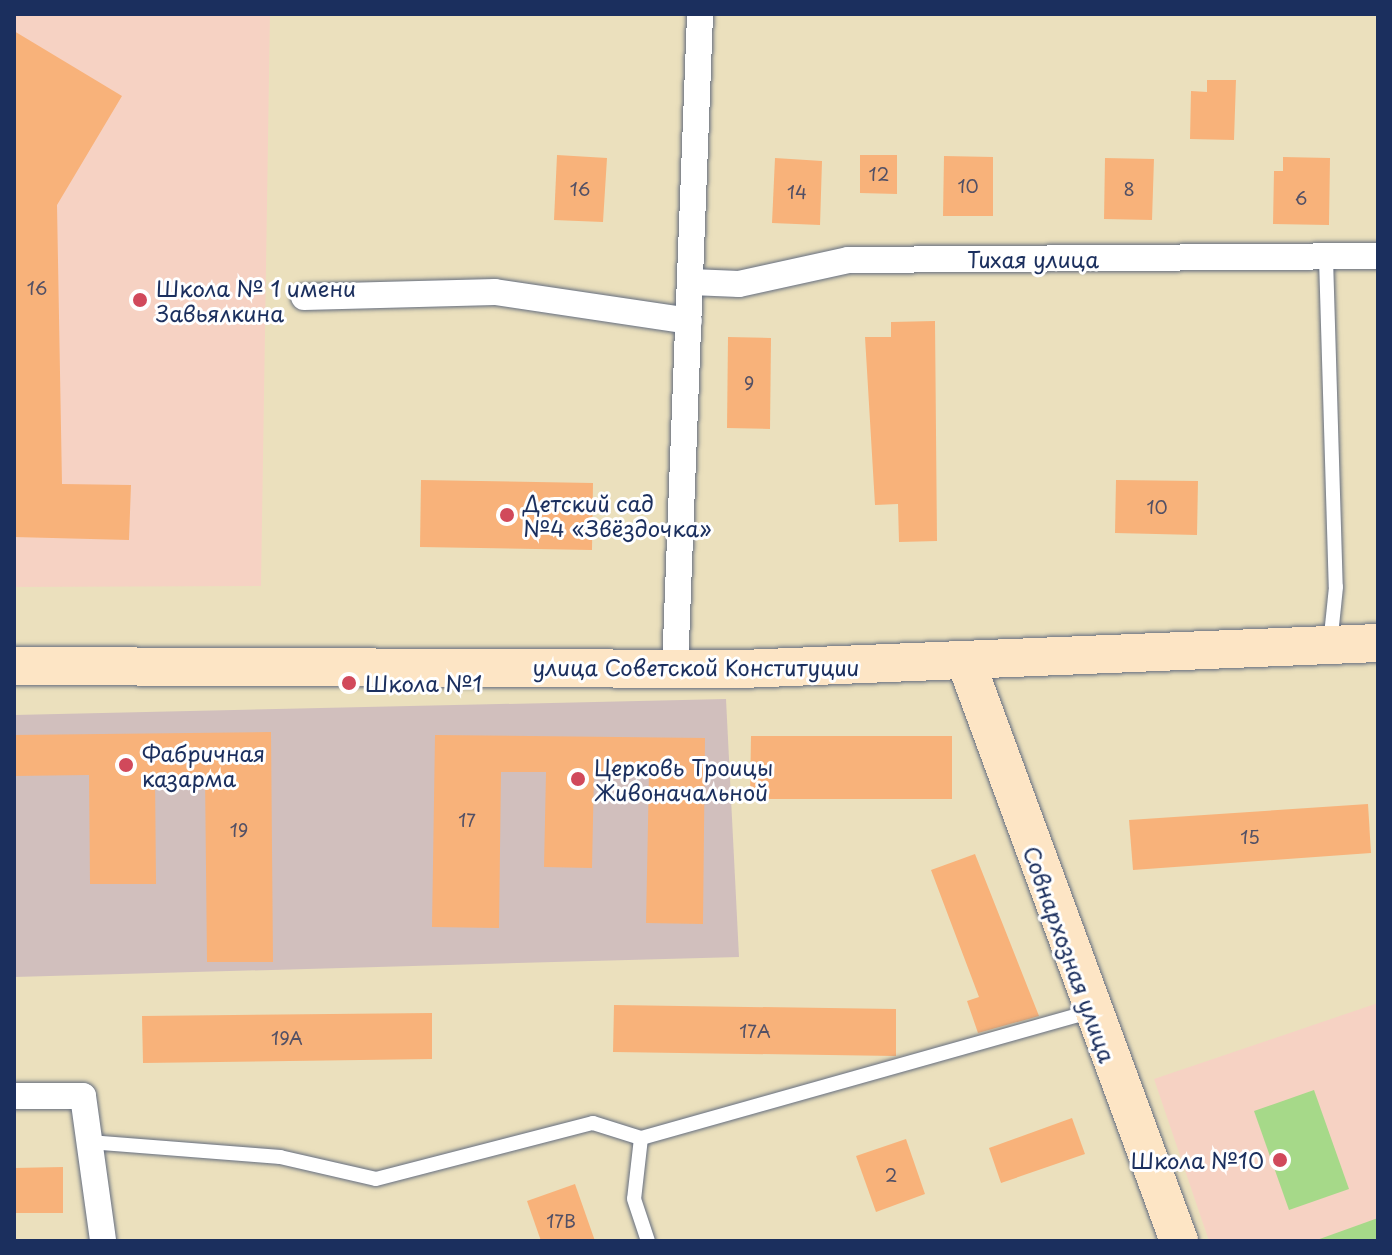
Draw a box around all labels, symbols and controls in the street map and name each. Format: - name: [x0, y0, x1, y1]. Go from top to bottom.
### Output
- house number: 12: [869, 163, 889, 185]
- house number: 10: [957, 175, 979, 197]
- house number: 16: [570, 178, 590, 200]
- house number: 8: [1123, 178, 1135, 200]
- house number: 14: [787, 181, 807, 203]
- house number: 6: [1295, 187, 1307, 209]
- street label: Тихая улица: [966, 246, 1100, 272]
- place label: Школа № 1 имени Завьялкина: [156, 274, 358, 326]
- house number: 16: [27, 277, 47, 299]
- marker: Школа № 1 имени Завьялкина: [131, 291, 149, 309]
- house number: 9: [744, 372, 754, 394]
- place label: Детский сад №4 «Звёздочка»: [523, 489, 712, 540]
- house number: 10: [1146, 496, 1168, 518]
- marker: Детский сад №4 «Звёздочка»: [498, 506, 516, 524]
- street label: улица Советской Конституции: [532, 654, 860, 680]
- place label: Школа №1: [365, 670, 483, 696]
- marker: Школа №1: [340, 674, 358, 692]
- place label: Фабричная казарма: [142, 739, 265, 790]
- place label: Церковь Троицы Живоначальной: [594, 753, 773, 804]
- marker: Фабричная казарма: [117, 756, 135, 774]
- marker: Церковь Троицы Живоначальной: [569, 770, 587, 788]
- house number: 17: [458, 809, 476, 831]
- house number: 19: [230, 819, 248, 841]
- house number: 15: [1240, 826, 1260, 848]
- street label: Совнархозная улица: [1018, 842, 1122, 1066]
- house number: 17А: [739, 1020, 771, 1042]
- house number: 19А: [271, 1027, 303, 1049]
- place label: Школа №10: [1130, 1147, 1264, 1173]
- marker: Школа №10: [1271, 1151, 1289, 1169]
- house number: 2: [885, 1164, 897, 1186]
- house number: 17В: [546, 1210, 576, 1232]

